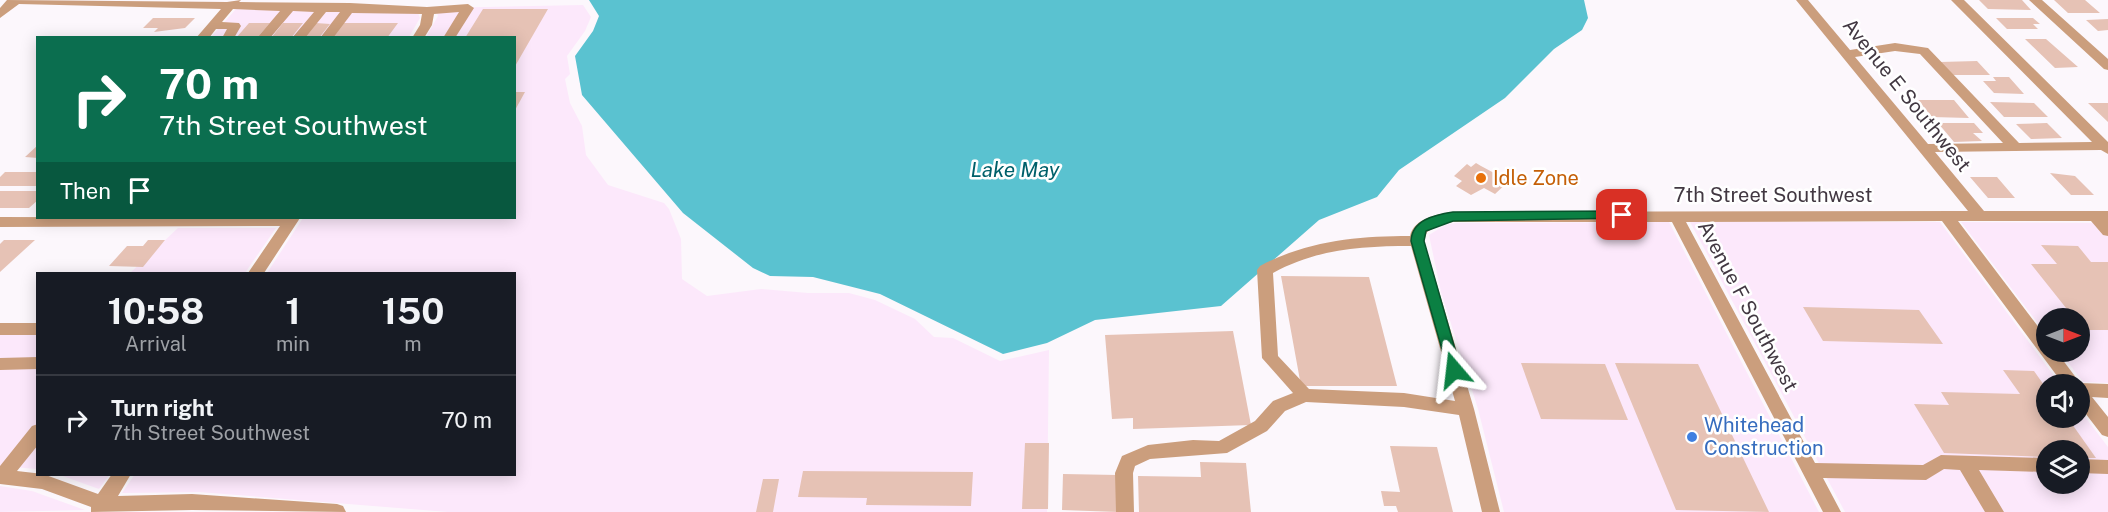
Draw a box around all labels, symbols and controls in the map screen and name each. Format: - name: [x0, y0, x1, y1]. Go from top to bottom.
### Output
- street label: Avenue E Southwest: [1838, 14, 1976, 176]
- text: 70 m: [159, 59, 259, 108]
- icon: right: [60, 60, 138, 138]
- text: 7th Street Southwest: [159, 109, 428, 141]
- water label: Lake May: [970, 157, 1060, 182]
- place label: Idle Zone: [1493, 166, 1579, 190]
- marker: Idle Zone: [1474, 171, 1488, 185]
- icon: arrive: [123, 174, 156, 207]
- text: Then: [60, 178, 111, 204]
- street label: 7th Street Southwest: [1673, 183, 1873, 207]
- pin: [1596, 189, 1647, 240]
- icon: arrive: [1605, 198, 1638, 231]
- street label: Avenue F Southwest: [1693, 217, 1803, 395]
- text: 10:58: [108, 290, 204, 332]
- text: 1: [285, 290, 301, 332]
- text: 150: [381, 290, 444, 332]
- north arrow: [2036, 308, 2090, 362]
- map controls: [2036, 308, 2090, 494]
- text: Arrival: [125, 332, 187, 356]
- text: min: [276, 332, 310, 356]
- text: m: [404, 332, 422, 356]
- position arrow: [1422, 338, 1486, 402]
- button: sound: [2036, 374, 2090, 428]
- text: Turn right: [111, 395, 214, 421]
- icon: right: [60, 404, 93, 437]
- text: 70 m: [441, 407, 492, 433]
- place label: Whitehead Construction: [1704, 413, 1824, 460]
- text: 7th Street Southwest: [111, 421, 310, 445]
- marker: Whitehead Construction: [1685, 430, 1699, 444]
- button: layers: [2036, 440, 2090, 494]

